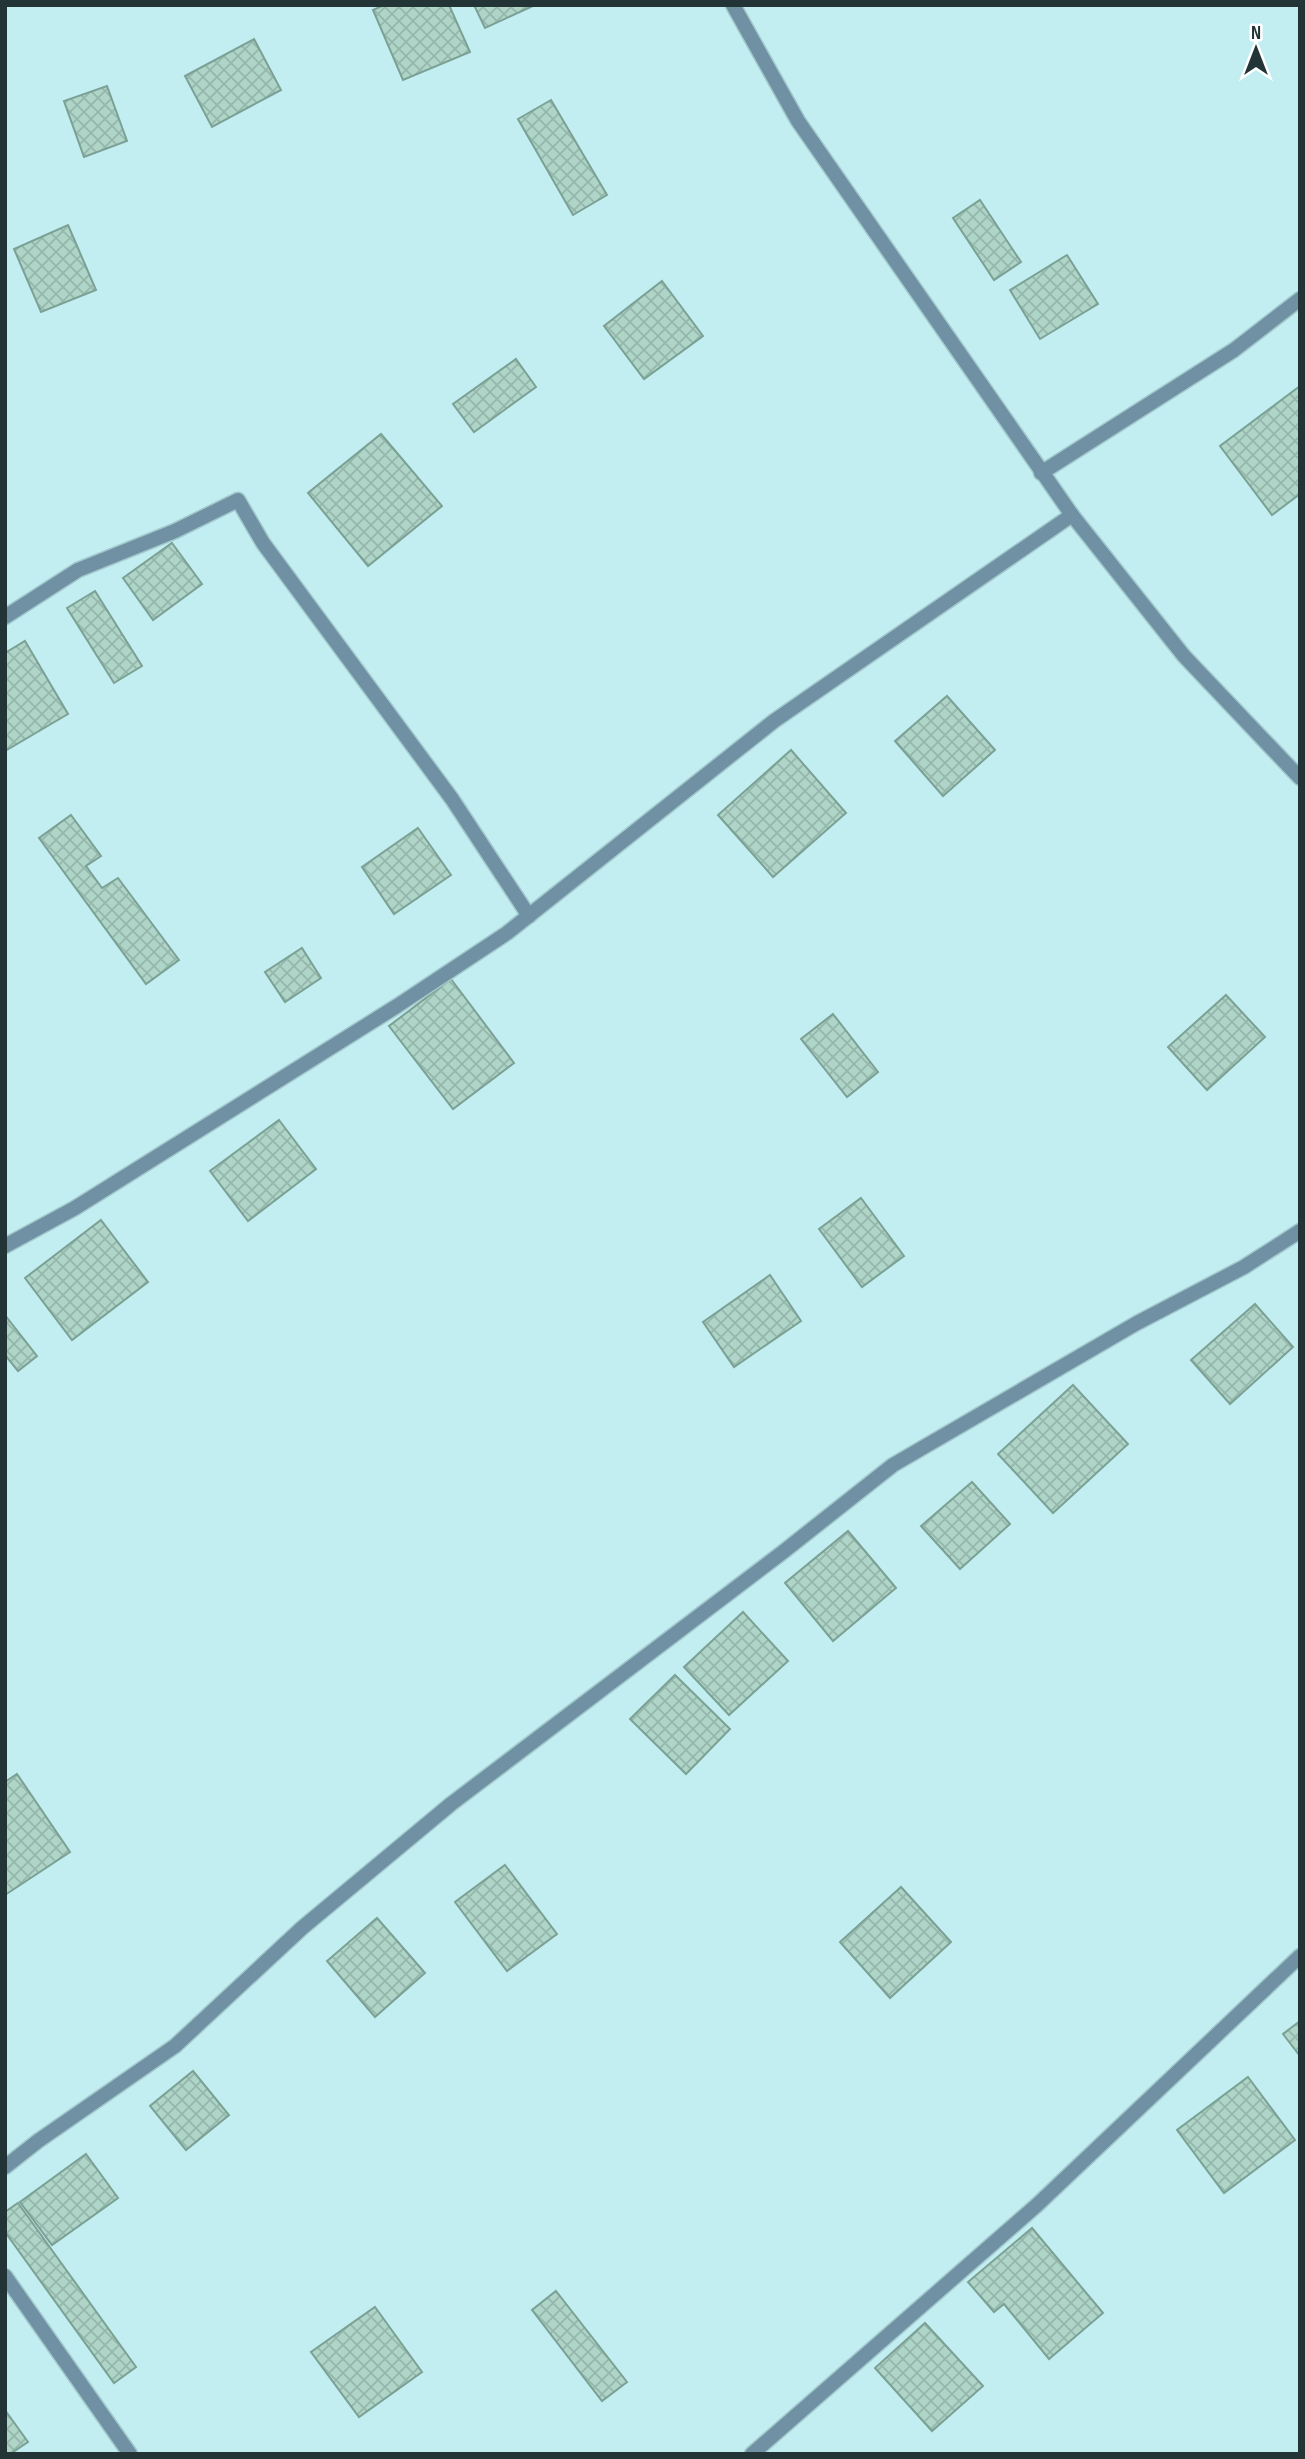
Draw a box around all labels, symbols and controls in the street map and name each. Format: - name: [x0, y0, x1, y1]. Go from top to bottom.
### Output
- north arrow: [1221, 14, 1291, 84]
- text: N: [1251, 22, 1261, 45]

